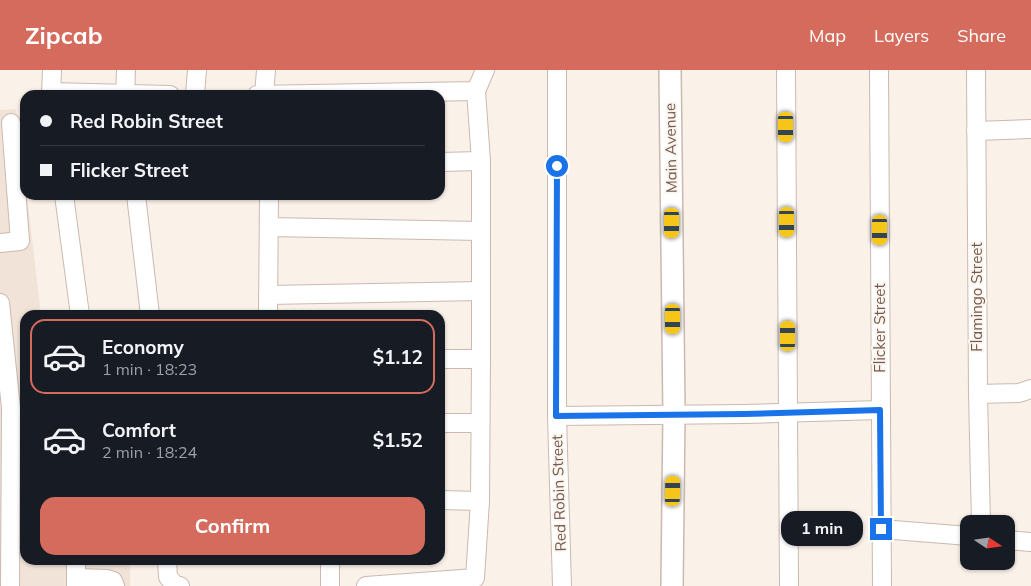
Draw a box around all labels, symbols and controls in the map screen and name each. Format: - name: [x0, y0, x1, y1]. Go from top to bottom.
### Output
- text: Zipcab: [25, 20, 103, 50]
- text: Map: [809, 24, 846, 47]
- text: Layers: [874, 24, 929, 47]
- text: Share: [957, 24, 1006, 47]
- street label: Main Avenue: [660, 103, 681, 193]
- text: Red Robin Street: [70, 109, 223, 133]
- car: [778, 112, 793, 142]
- route start: [546, 155, 568, 177]
- text: Flicker Street: [70, 158, 188, 182]
- car: [779, 207, 794, 237]
- car: [664, 208, 679, 238]
- car: [872, 215, 887, 245]
- street label: Flamingo Street: [967, 242, 986, 352]
- street label: Flicker Street: [870, 283, 889, 373]
- car: [665, 304, 680, 334]
- car: [780, 321, 795, 351]
- icon: car: [42, 334, 87, 379]
- text: Economy: [102, 335, 184, 359]
- text: $1.12: [373, 345, 423, 369]
- text: 1 min · 18:23: [102, 359, 197, 379]
- icon: car: [42, 417, 87, 462]
- text: Comfort: [102, 418, 176, 442]
- text: $1.52: [373, 428, 423, 452]
- street label: Red Robin Street: [547, 434, 570, 552]
- text: 2 min · 18:24: [102, 442, 197, 462]
- car: [665, 476, 680, 506]
- button: Confirm: [40, 497, 425, 555]
- callout: 1 min: [781, 512, 864, 546]
- north arrow: [960, 515, 1015, 570]
- map controls: [960, 515, 1015, 570]
- text: 1 min: [801, 518, 843, 538]
- route end: [870, 518, 892, 540]

